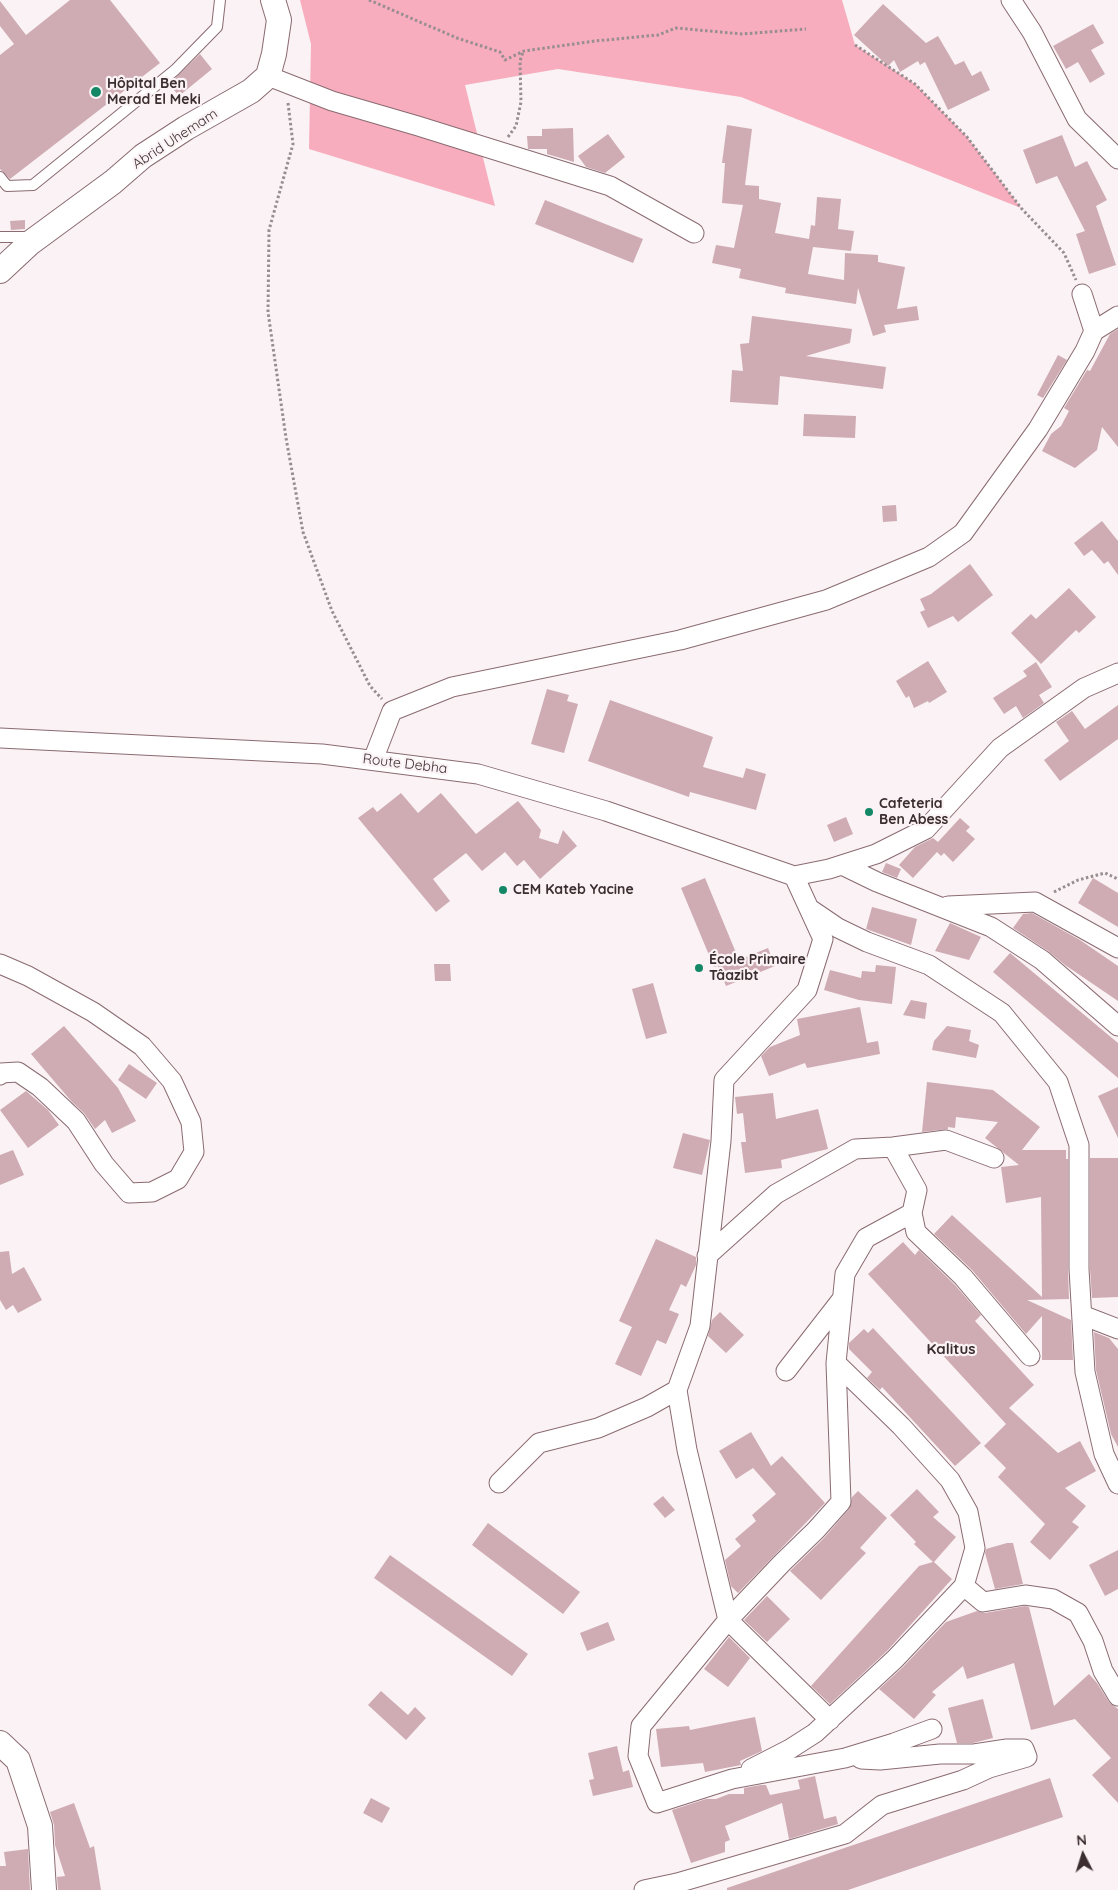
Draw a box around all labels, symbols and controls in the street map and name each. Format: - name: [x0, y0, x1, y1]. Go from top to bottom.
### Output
- place label: Hôpital Ben Merad El Meki: [107, 76, 201, 108]
- marker: Hôpital Ben Merad El Meki: [89, 85, 103, 99]
- street label: Abrid Uhemam: [129, 105, 221, 173]
- street label: Route Debha: [362, 750, 448, 778]
- place label: Cafeteria Ben Abess: [879, 796, 948, 829]
- marker: Cafeteria Ben Abess: [863, 806, 875, 818]
- place label: CEM Kateb Yacine: [513, 882, 634, 898]
- marker: CEM Kateb Yacine: [497, 884, 509, 896]
- place label: École Primaire Tâazibt: [709, 952, 806, 984]
- marker: École Primaire Tâazibt: [693, 962, 705, 974]
- district label: Kalitus: [926, 1340, 976, 1358]
- north arrow: [1058, 1830, 1108, 1880]
- text: N: [1076, 1831, 1088, 1849]

